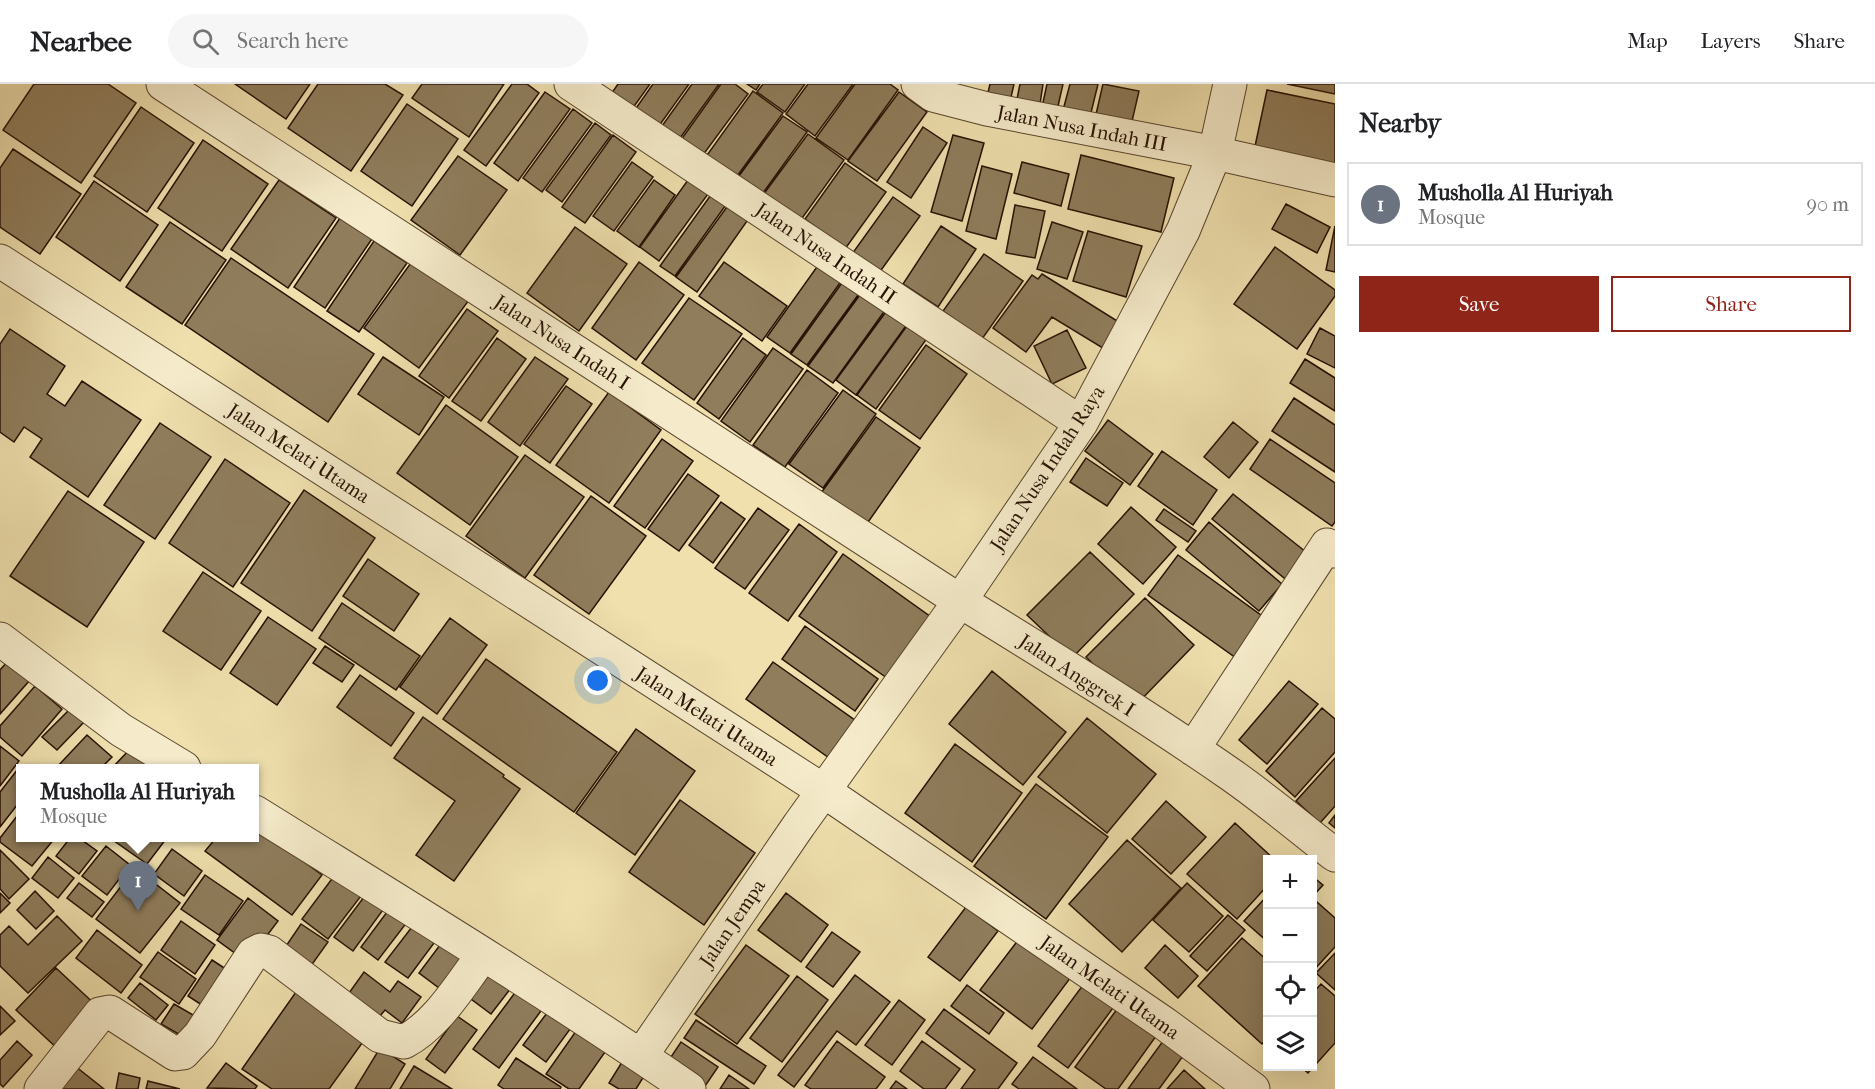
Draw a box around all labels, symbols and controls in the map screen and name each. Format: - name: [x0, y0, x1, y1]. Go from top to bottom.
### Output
- search box: [168, 14, 588, 68]
- text: Nearbee: [30, 25, 132, 58]
- icon: search: [189, 25, 222, 58]
- text: Search here: [237, 28, 348, 54]
- text: Map: [1627, 29, 1668, 53]
- text: Layers: [1701, 29, 1760, 53]
- text: Share: [1793, 29, 1845, 53]
- street label: Jalan Nusa Indah III: [993, 100, 1169, 156]
- text: Nearby: [1359, 108, 1441, 139]
- text: Musholla Al Huriyah: [1418, 180, 1613, 206]
- text: 1: [1377, 193, 1384, 216]
- text: 90 m: [1807, 193, 1849, 216]
- street label: Jalan Nusa Indah II: [749, 197, 901, 309]
- text: Mosque: [1418, 206, 1485, 229]
- button: Save: [1359, 276, 1599, 332]
- button: Share: [1611, 276, 1851, 332]
- street label: Jalan Nusa Indah I: [488, 289, 634, 395]
- street label: Jalan Nusa Indah Raya: [984, 381, 1110, 557]
- street label: Jalan Melati Utama: [222, 398, 375, 508]
- street label: Jalan Anggrek I: [1013, 628, 1139, 722]
- street label: Jalan Melati Utama: [630, 661, 783, 771]
- your location: [583, 666, 612, 695]
- popup: [16, 764, 259, 842]
- text: Musholla Al Huriyah: [40, 779, 235, 805]
- text: Mosque: [40, 805, 107, 828]
- map controls: [1263, 855, 1317, 1071]
- button: +: [1263, 855, 1317, 909]
- pin: 1: [118, 862, 158, 911]
- street label: Jalan Jempa: [694, 874, 771, 973]
- button: −: [1263, 909, 1317, 963]
- street label: Jalan Melati Utama: [1034, 930, 1184, 1045]
- button: locate: [1263, 963, 1317, 1017]
- button: layers: [1263, 1017, 1317, 1071]

